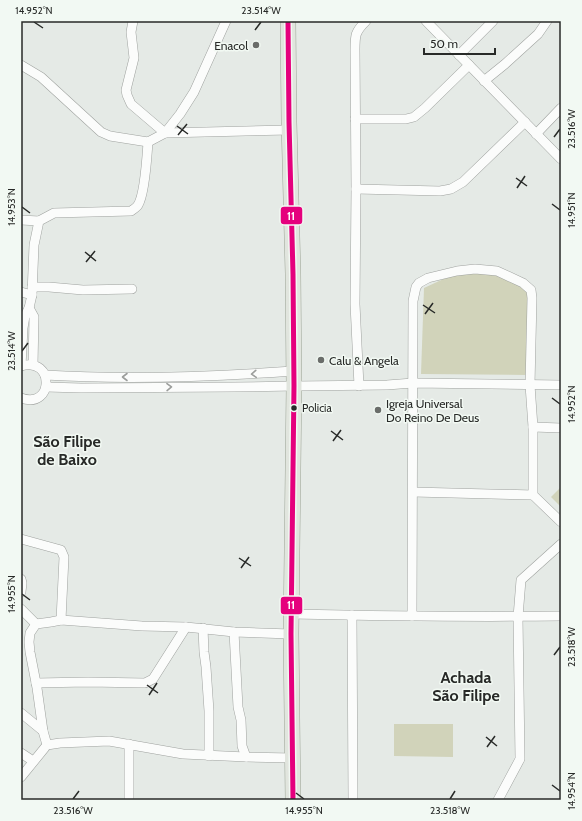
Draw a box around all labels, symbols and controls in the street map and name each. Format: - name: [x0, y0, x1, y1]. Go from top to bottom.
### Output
- text: 14.952°N: [15, 4, 53, 17]
- text: 23.514°W: [241, 4, 281, 17]
- scale bar: [424, 30, 495, 56]
- text: 50 m: [430, 36, 458, 51]
- place label: Enacol: [214, 38, 248, 53]
- marker: Enacol: [251, 40, 261, 50]
- text: 23.516°W: [565, 109, 578, 149]
- text: 14.953°N: [5, 188, 18, 226]
- text: 14.951°N: [565, 192, 578, 228]
- line badge: 11: [280, 206, 303, 225]
- text: 11: [287, 209, 295, 223]
- text: 23.514°W: [5, 331, 18, 371]
- place label: Calu & Angela: [329, 353, 399, 368]
- marker: Calu & Angela: [316, 355, 326, 365]
- one-way arrow: [251, 369, 257, 378]
- one-way arrow: [122, 373, 128, 381]
- one-way arrow: [166, 383, 172, 391]
- text: 14.952°N: [565, 385, 578, 423]
- place label: Igreja Universal Do Reino De Deus: [386, 396, 479, 425]
- place label: Policia: [302, 401, 332, 415]
- marker: Policia: [289, 403, 299, 413]
- marker: Igreja Universal Do Reino De Deus: [373, 405, 383, 415]
- district label: São Filipe de Baixo: [33, 432, 101, 469]
- text: 14.955°N: [5, 575, 18, 613]
- line badge: 11: [280, 596, 303, 615]
- text: 11: [287, 598, 295, 612]
- text: 23.518°W: [565, 627, 578, 667]
- district label: Achada São Filipe: [432, 668, 500, 705]
- text: 14.954°N: [565, 772, 578, 810]
- text: 23.516°W: [53, 804, 93, 817]
- text: 14.955°N: [285, 804, 323, 817]
- text: 23.518°W: [430, 804, 470, 817]

